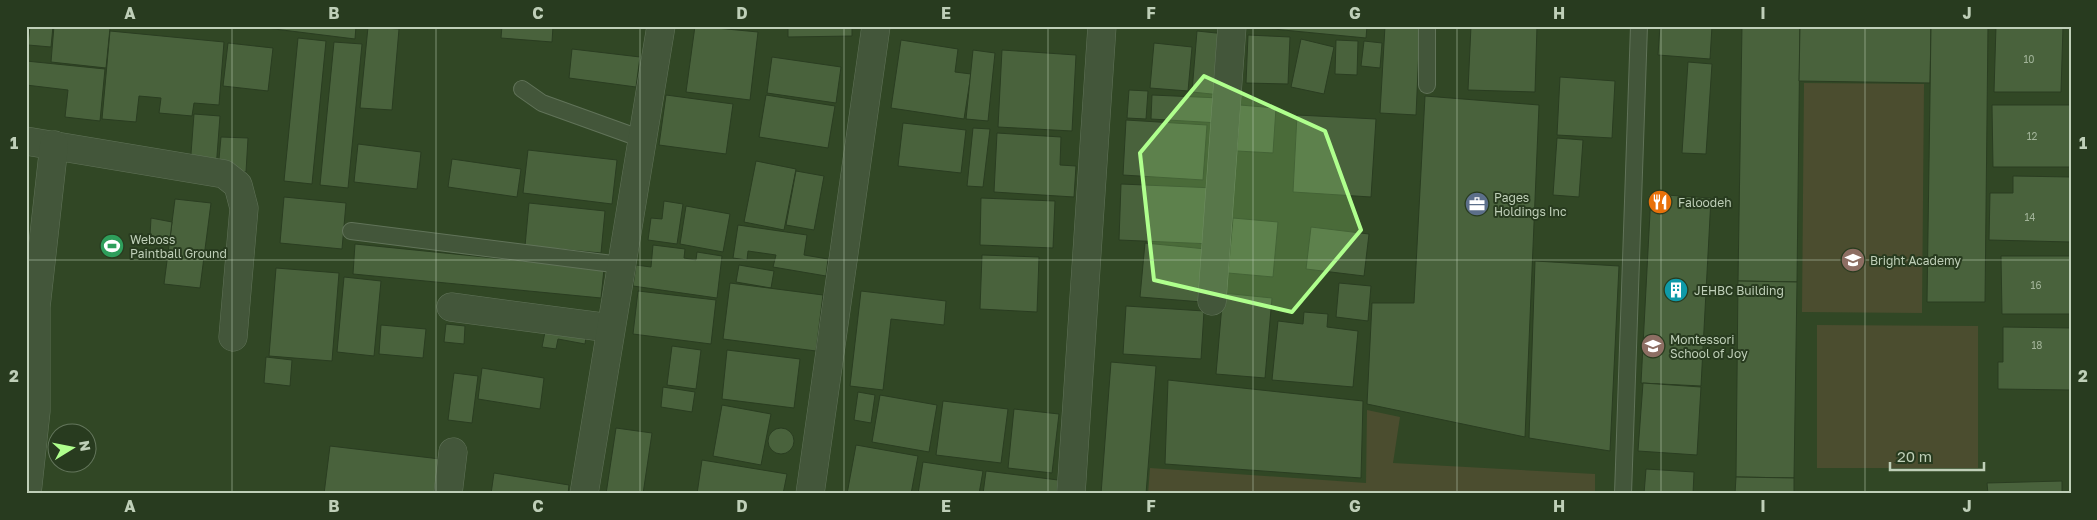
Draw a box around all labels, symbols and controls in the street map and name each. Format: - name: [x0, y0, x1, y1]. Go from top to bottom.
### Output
- text: A: [124, 3, 136, 23]
- text: B: [328, 3, 340, 23]
- text: C: [532, 3, 544, 23]
- text: D: [736, 3, 748, 23]
- text: E: [941, 3, 951, 23]
- text: F: [1146, 3, 1156, 23]
- text: G: [1349, 3, 1361, 23]
- text: H: [1553, 3, 1565, 23]
- text: I: [1760, 3, 1766, 23]
- text: J: [1962, 3, 1972, 23]
- house number: 10: [2023, 53, 2035, 65]
- house number: 12: [2027, 130, 2038, 142]
- text: 1: [10, 133, 18, 153]
- text: 1: [2079, 133, 2087, 153]
- restaurant icon: Faloodeh: [1647, 189, 1673, 215]
- place label: Pages Holdings Inc: [1494, 190, 1567, 219]
- office icon: Pages Holdings Inc: [1464, 191, 1490, 217]
- place label: Faloodeh: [1678, 195, 1732, 210]
- house number: 14: [2025, 211, 2035, 223]
- place label: Weboss Paintball Ground: [130, 232, 227, 261]
- sports icon: Weboss Paintball Ground: [99, 233, 125, 259]
- school or university icon: Bright Academy: [1840, 247, 1866, 273]
- place label: Bright Academy: [1870, 253, 1961, 268]
- building icon: JEHBC Building: [1663, 277, 1689, 303]
- house number: 16: [2031, 279, 2041, 291]
- place label: JEHBC Building: [1694, 283, 1784, 298]
- place label: Montessori School of Joy: [1670, 332, 1748, 361]
- school or university icon: Montessori School of Joy: [1640, 333, 1666, 359]
- house number: 18: [2032, 339, 2042, 351]
- text: 2: [9, 366, 19, 386]
- text: 2: [2078, 366, 2088, 386]
- north arrow: [48, 422, 98, 472]
- text: N: [76, 439, 95, 452]
- scale bar: [1890, 440, 1983, 472]
- text: 20 m: [1897, 447, 1932, 465]
- text: A: [124, 496, 136, 516]
- text: B: [328, 496, 340, 516]
- text: C: [532, 496, 544, 516]
- text: D: [736, 496, 748, 516]
- text: E: [941, 496, 951, 516]
- text: F: [1146, 496, 1156, 516]
- text: G: [1349, 496, 1361, 516]
- text: H: [1553, 496, 1565, 516]
- text: I: [1760, 496, 1766, 516]
- text: J: [1962, 496, 1972, 516]

